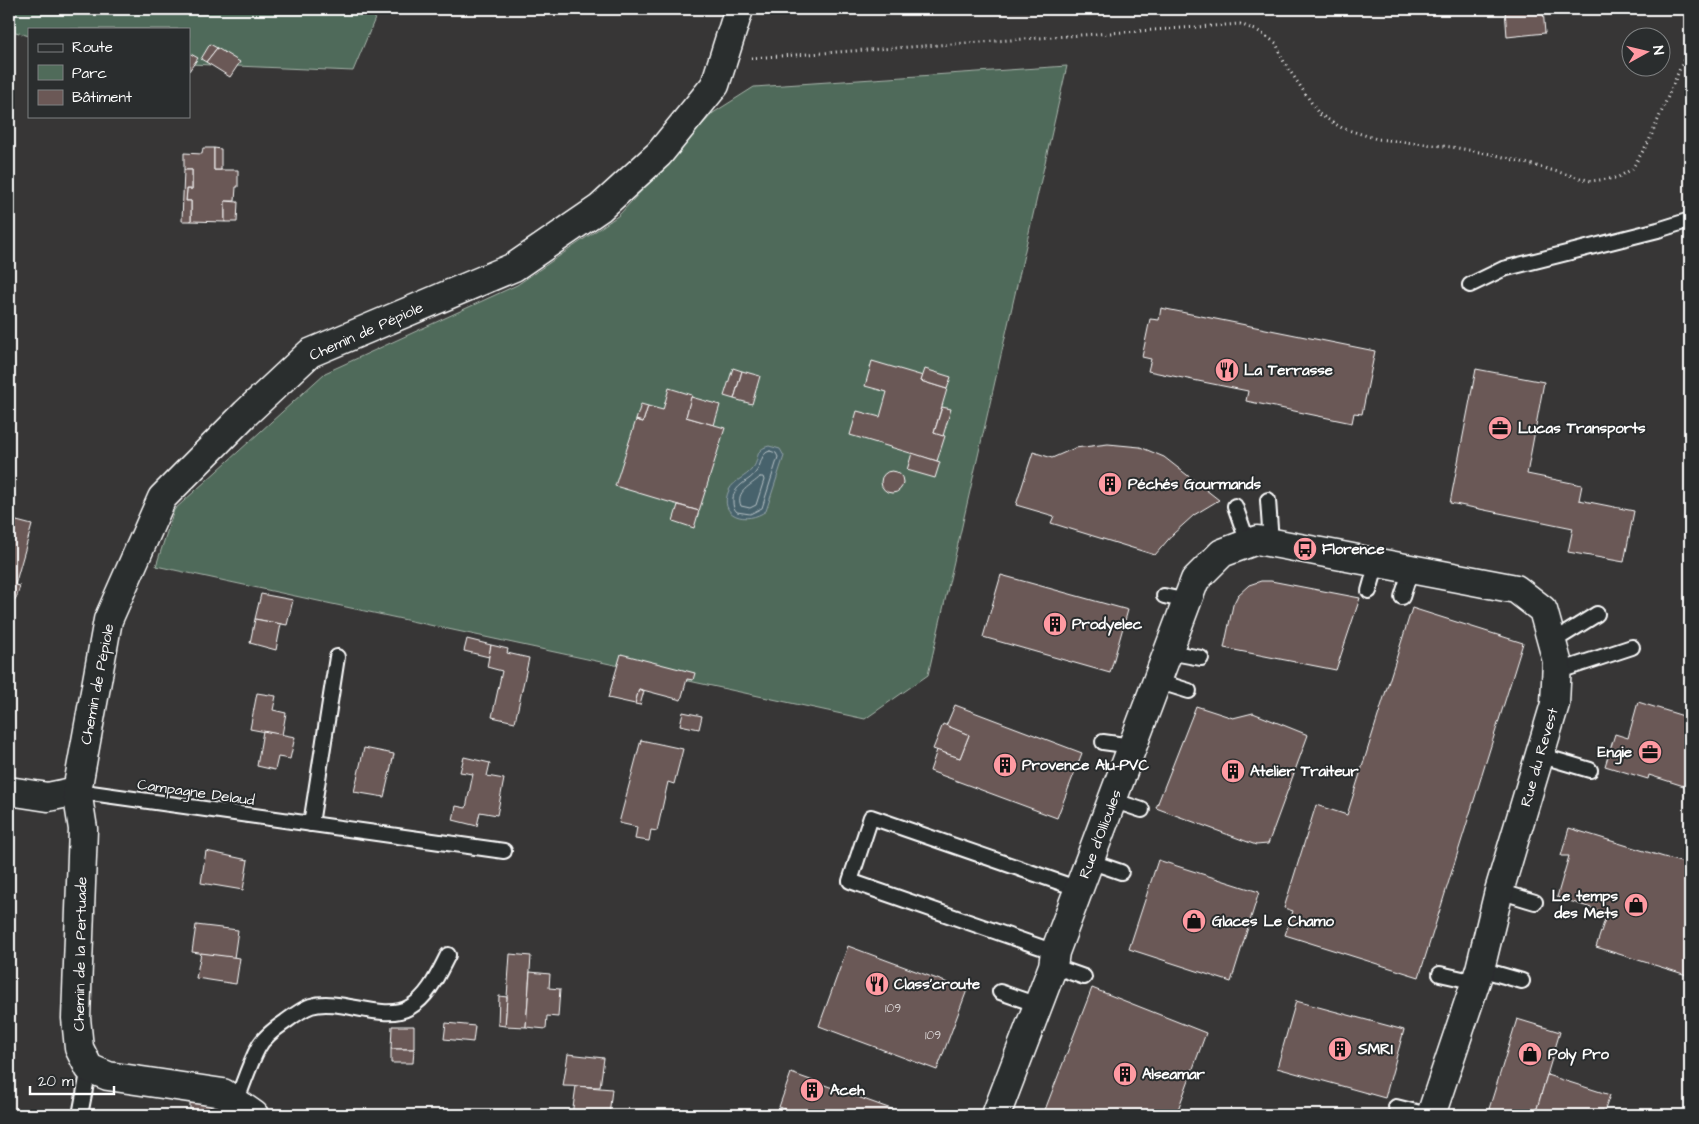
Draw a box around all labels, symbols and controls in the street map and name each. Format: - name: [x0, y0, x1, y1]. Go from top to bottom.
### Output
- legend: [28, 28, 190, 118]
- north arrow: [1622, 28, 1672, 78]
- text: Route: [72, 37, 113, 58]
- text: N: [1647, 45, 1668, 56]
- text: Parc: [72, 63, 107, 84]
- text: Bâtiment: [72, 87, 132, 108]
- street label: Chemin de Pépiole: [306, 297, 426, 366]
- restaurant icon: La Terrasse: [1214, 357, 1240, 383]
- place label: La Terrasse: [1244, 360, 1333, 381]
- office icon: Lucas Transports: [1487, 415, 1513, 441]
- place label: Lucas Transports: [1518, 418, 1646, 439]
- building icon: Péchés Gourmands: [1097, 471, 1123, 497]
- place label: Péchés Gourmands: [1128, 474, 1261, 495]
- bus stop icon: Florence: [1292, 536, 1318, 562]
- place label: Florence: [1322, 539, 1385, 560]
- building icon: Prodyelec: [1042, 611, 1068, 637]
- place label: Prodyelec: [1072, 614, 1143, 636]
- street label: Chemin de Pépiole: [75, 622, 119, 746]
- street label: Rue du Revest: [1515, 705, 1564, 809]
- office icon: Engie: [1637, 739, 1663, 765]
- place label: Engie: [1598, 742, 1632, 765]
- building icon: Provence Alu-PVC: [992, 752, 1018, 778]
- place label: Provence Alu-PVC: [1022, 755, 1149, 776]
- building icon: Atelier Traiteur: [1220, 758, 1246, 784]
- place label: Atelier Traiteur: [1250, 761, 1359, 782]
- street label: Campagne Delaud: [136, 774, 256, 812]
- street label: Rue d'Ollioules: [1074, 786, 1127, 882]
- street label: Chemin de la Pertuade: [69, 877, 92, 1031]
- place label: Le temps des Mets: [1552, 886, 1618, 924]
- shop icon: Le temps des Mets: [1623, 892, 1649, 918]
- shop icon: Glaces Le Chamo: [1181, 908, 1207, 934]
- place label: Glaces Le Chamo: [1212, 911, 1334, 932]
- restaurant icon: Class'croute: [864, 971, 890, 997]
- place label: Class'croute: [894, 974, 980, 995]
- house number: 109: [885, 1000, 901, 1017]
- house number: 109: [925, 1027, 941, 1044]
- building icon: SMRI: [1327, 1036, 1353, 1062]
- place label: SMRI: [1357, 1039, 1393, 1060]
- shop icon: Poly Pro: [1517, 1041, 1543, 1067]
- place label: Poly Pro: [1548, 1044, 1609, 1066]
- building icon: Alseamar: [1112, 1061, 1138, 1087]
- scale bar: [30, 1064, 114, 1096]
- place label: Alseamar: [1142, 1064, 1206, 1085]
- text: 20 m: [38, 1071, 74, 1092]
- building icon: Aceh: [799, 1077, 825, 1103]
- place label: Aceh: [830, 1080, 865, 1101]

